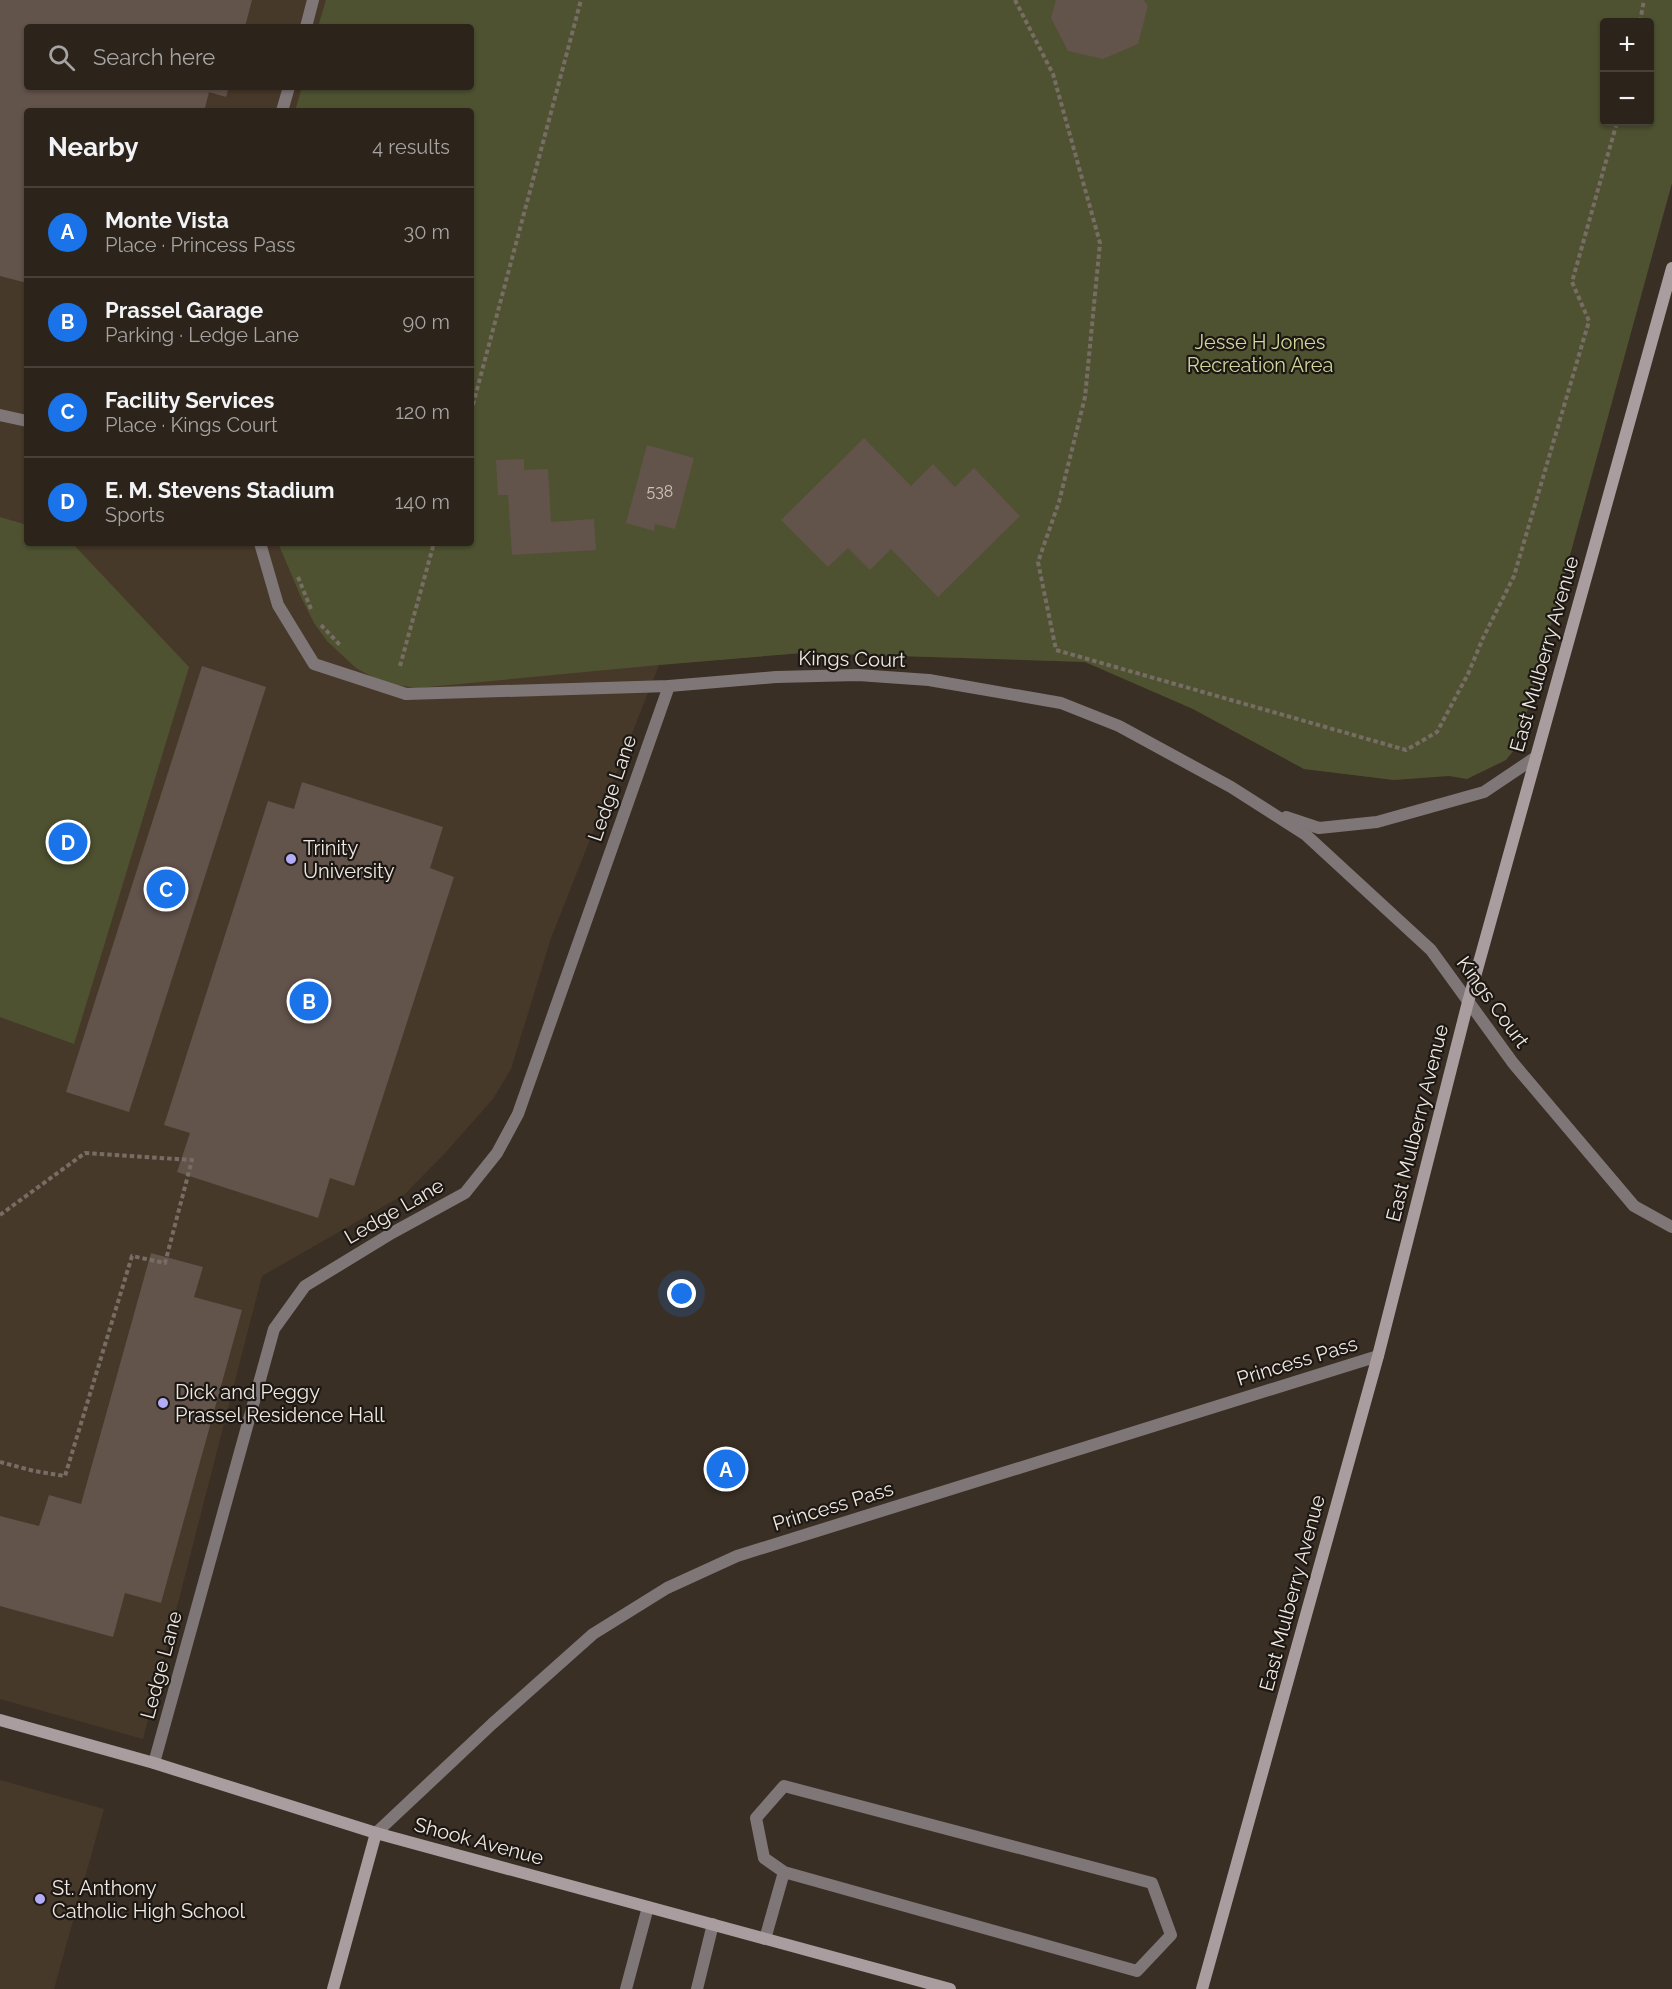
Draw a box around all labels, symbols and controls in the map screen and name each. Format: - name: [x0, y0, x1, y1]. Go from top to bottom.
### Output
- map controls: [1600, 18, 1654, 126]
- button: +: [1600, 18, 1654, 72]
- search box: [24, 24, 474, 90]
- icon: search: [45, 41, 78, 74]
- text: Search here: [93, 44, 215, 70]
- button: −: [1600, 72, 1654, 126]
- text: Nearby: [48, 132, 138, 162]
- text: 4 results: [372, 135, 450, 159]
- text: Monte Vista: [105, 207, 229, 233]
- text: A: [61, 220, 74, 244]
- text: 30 m: [404, 220, 450, 244]
- text: Place · Princess Pass: [105, 233, 295, 257]
- text: Prassel Garage: [105, 297, 263, 323]
- text: B: [61, 310, 74, 334]
- text: 90 m: [403, 310, 450, 334]
- text: Parking · Ledge Lane: [105, 323, 299, 347]
- park label: Jesse H Jones Recreation Area: [1187, 330, 1333, 377]
- text: Facility Services: [105, 387, 274, 413]
- text: C: [61, 400, 74, 424]
- text: 120 m: [395, 400, 450, 424]
- text: Place · Kings Court: [105, 413, 278, 437]
- text: E. M. Stevens Stadium: [105, 477, 335, 503]
- house number: 538: [647, 482, 673, 501]
- text: D: [60, 490, 75, 514]
- text: 140 m: [395, 490, 450, 514]
- text: Sports: [105, 503, 165, 527]
- street label: East Mulberry Avenue: [1505, 553, 1584, 755]
- street label: Kings Court: [798, 646, 906, 672]
- street label: Ledge Lane: [583, 731, 641, 844]
- pin: D: [48, 820, 88, 864]
- place label: Trinity University: [303, 836, 395, 883]
- marker: Trinity University: [284, 852, 298, 866]
- pin: C: [146, 866, 186, 912]
- street label: Kings Court: [1452, 952, 1534, 1053]
- pin: B: [290, 978, 328, 1024]
- street label: East Mulberry Avenue: [1381, 1022, 1453, 1224]
- street label: Ledge Lane: [340, 1173, 448, 1249]
- your location: [667, 1279, 696, 1308]
- street label: Princess Pass: [1234, 1331, 1360, 1391]
- place label: Dick and Peggy Prassel Residence Hall: [175, 1380, 385, 1427]
- marker: Dick and Peggy Prassel Residence Hall: [156, 1396, 170, 1410]
- pin: A: [706, 1446, 746, 1492]
- street label: Princess Pass: [770, 1476, 896, 1536]
- street label: East Mulberry Avenue: [1254, 1492, 1330, 1694]
- street label: Ledge Lane: [135, 1608, 187, 1722]
- street label: Shook Avenue: [412, 1812, 547, 1870]
- place label: St. Anthony Catholic High School: [52, 1876, 245, 1923]
- marker: St. Anthony Catholic High School: [33, 1892, 47, 1906]

